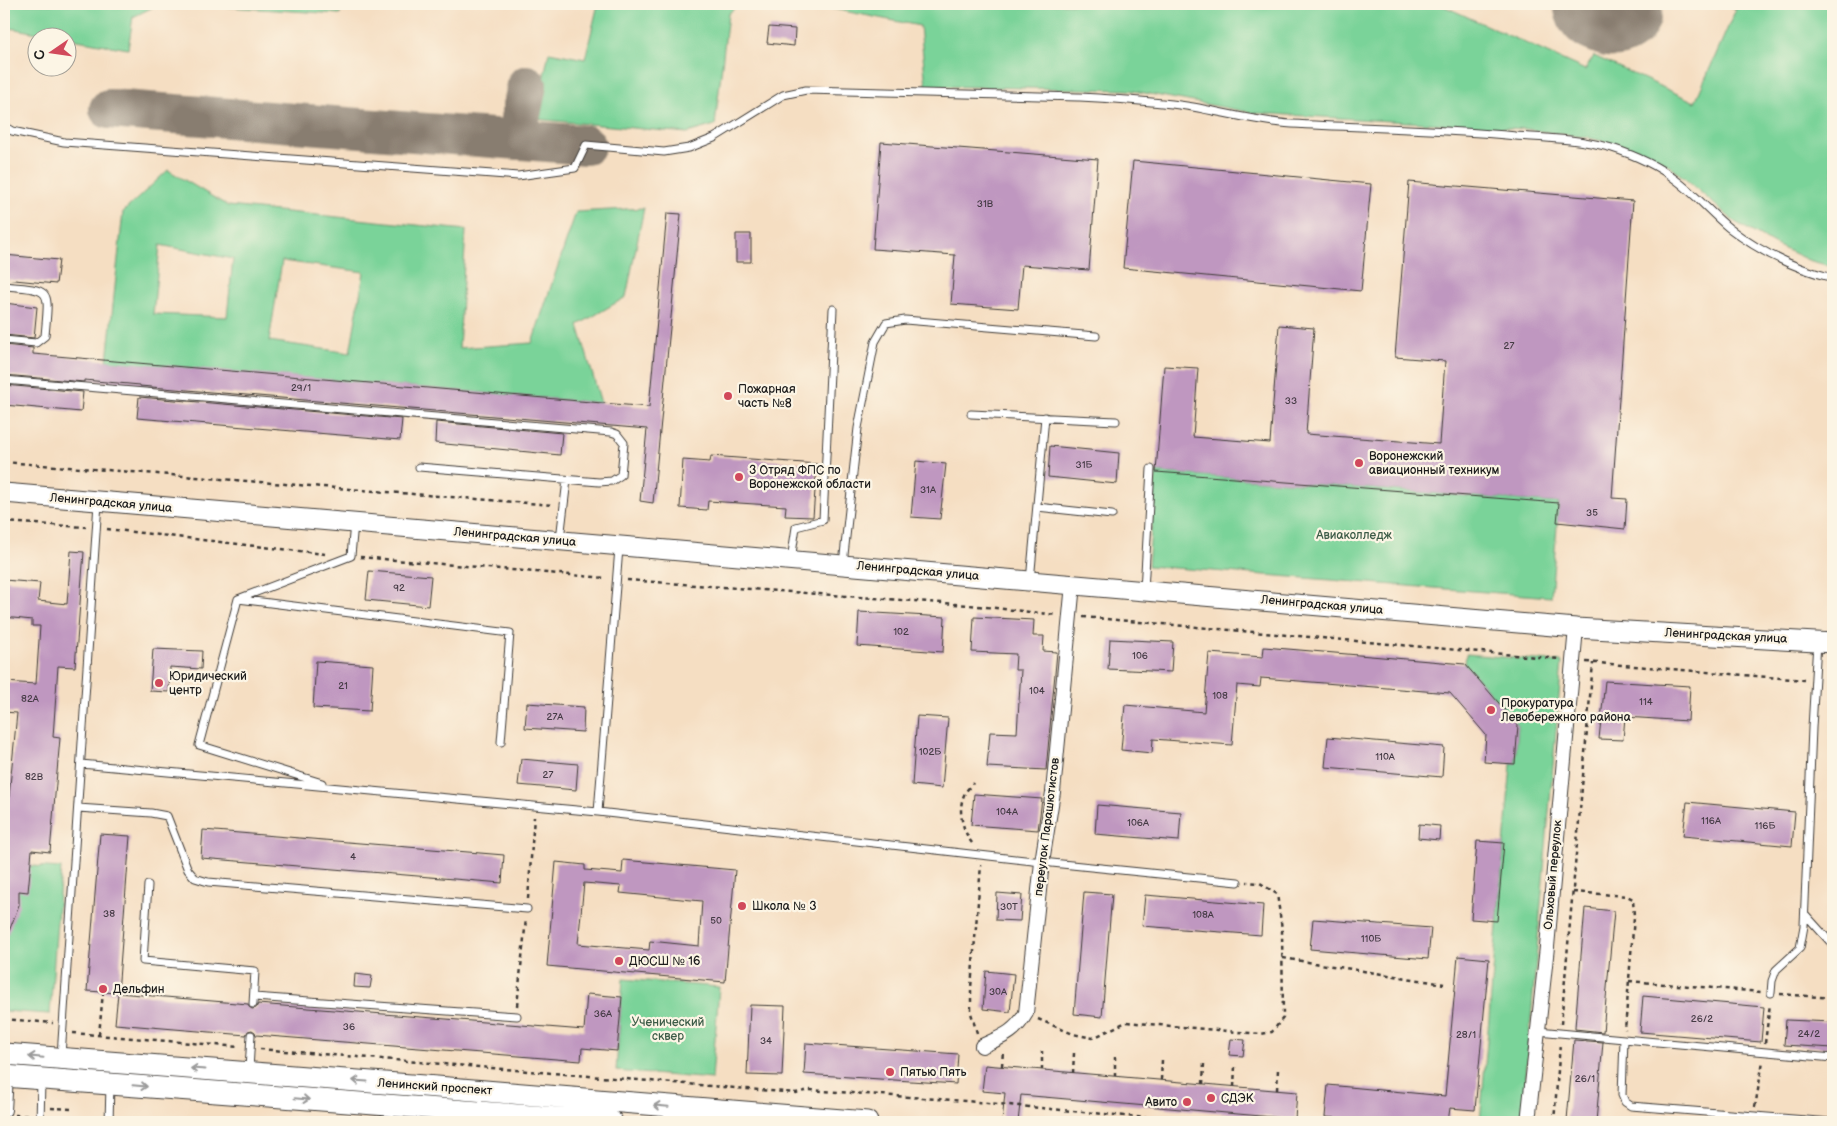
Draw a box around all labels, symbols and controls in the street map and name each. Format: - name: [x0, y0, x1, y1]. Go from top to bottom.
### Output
- north arrow: [28, 28, 78, 78]
- text: С: [30, 48, 49, 61]
- house number: 31В: [977, 198, 994, 210]
- house number: 27: [1504, 340, 1514, 352]
- house number: 29/1: [291, 382, 311, 394]
- place label: Пожарная часть №8: [738, 382, 796, 411]
- marker: Пожарная часть №8: [722, 390, 734, 402]
- house number: 33: [1285, 395, 1297, 407]
- place label: Воронежский авиационный техникум: [1369, 449, 1500, 478]
- marker: Воронежский авиационный техникум: [1353, 457, 1365, 469]
- house number: 31Б: [1076, 459, 1093, 471]
- place label: 3 Отряд ФПС по Воронежской области: [749, 463, 871, 492]
- marker: 3 Отряд ФПС по Воронежской области: [733, 471, 745, 483]
- house number: 31А: [920, 484, 937, 496]
- street label: Ленинградская улица: [48, 490, 173, 516]
- house number: 35: [1586, 507, 1598, 519]
- street label: Ленинградская улица: [452, 524, 577, 550]
- park label: Авиаколледж: [1315, 528, 1392, 543]
- street label: Ленинградская улица: [855, 558, 980, 584]
- house number: 92: [393, 582, 405, 594]
- street label: Ленинградская улица: [1259, 592, 1384, 618]
- street label: Ленинградская улица: [1663, 625, 1788, 647]
- house number: 102: [893, 626, 909, 638]
- house number: 106: [1132, 650, 1148, 662]
- place label: Юридический центр: [169, 669, 247, 698]
- marker: Юридический центр: [153, 677, 165, 689]
- house number: 21: [338, 680, 348, 692]
- house number: 104: [1029, 685, 1045, 697]
- house number: 108: [1212, 690, 1228, 702]
- house number: 82А: [21, 693, 40, 705]
- place label: Прокуратура Левобережного района: [1500, 696, 1631, 725]
- house number: 114: [1639, 696, 1653, 708]
- marker: Прокуратура Левобережного района: [1485, 704, 1497, 716]
- house number: 27А: [547, 711, 564, 723]
- house number: 102Б: [919, 746, 941, 758]
- house number: 110А: [1375, 751, 1396, 763]
- street label: переулок Парашютистов: [1031, 756, 1063, 897]
- house number: 27: [543, 769, 553, 781]
- house number: 82В: [25, 771, 44, 783]
- house number: 104А: [996, 806, 1019, 818]
- house number: 116А: [1701, 815, 1722, 827]
- house number: 106А: [1127, 817, 1150, 829]
- street label: Ольховый переулок: [1541, 819, 1565, 930]
- house number: 116Б: [1755, 820, 1775, 832]
- house number: 4: [350, 851, 356, 863]
- place label: Школа № 3: [752, 899, 817, 914]
- marker: Школа № 3: [736, 900, 748, 912]
- house number: 30Т: [1000, 901, 1018, 913]
- house number: 38: [103, 908, 115, 920]
- house number: 108А: [1192, 909, 1215, 921]
- house number: 50: [710, 915, 722, 927]
- house number: 110Б: [1361, 933, 1381, 945]
- place label: ДЮСШ № 16: [629, 954, 700, 969]
- marker: ДЮСШ № 16: [613, 955, 625, 967]
- place label: Дельфин: [113, 982, 164, 997]
- marker: Дельфин: [97, 983, 109, 995]
- house number: 30А: [989, 986, 1008, 998]
- house number: 36А: [594, 1008, 613, 1020]
- house number: 26/2: [1691, 1013, 1713, 1025]
- park label: Ученический сквер: [632, 1015, 705, 1044]
- house number: 36: [343, 1021, 355, 1033]
- house number: 24/2: [1798, 1028, 1820, 1040]
- house number: 28/1: [1456, 1029, 1476, 1041]
- house number: 34: [760, 1035, 772, 1047]
- one-way arrow: [28, 1052, 44, 1062]
- one-way arrow: [190, 1065, 206, 1074]
- place label: Пятью Пять: [900, 1065, 967, 1080]
- marker: Пятью Пять: [884, 1066, 896, 1078]
- house number: 26/1: [1575, 1073, 1595, 1085]
- street label: Ленинский проспект: [376, 1075, 493, 1099]
- one-way arrow: [352, 1076, 368, 1086]
- one-way arrow: [131, 1082, 147, 1091]
- place label: СДЭК: [1221, 1091, 1254, 1106]
- marker: СДЭК: [1205, 1092, 1217, 1104]
- one-way arrow: [293, 1095, 309, 1104]
- place label: Авито: [1144, 1095, 1177, 1110]
- marker: Авито: [1181, 1096, 1193, 1108]
- one-way arrow: [654, 1101, 670, 1110]

